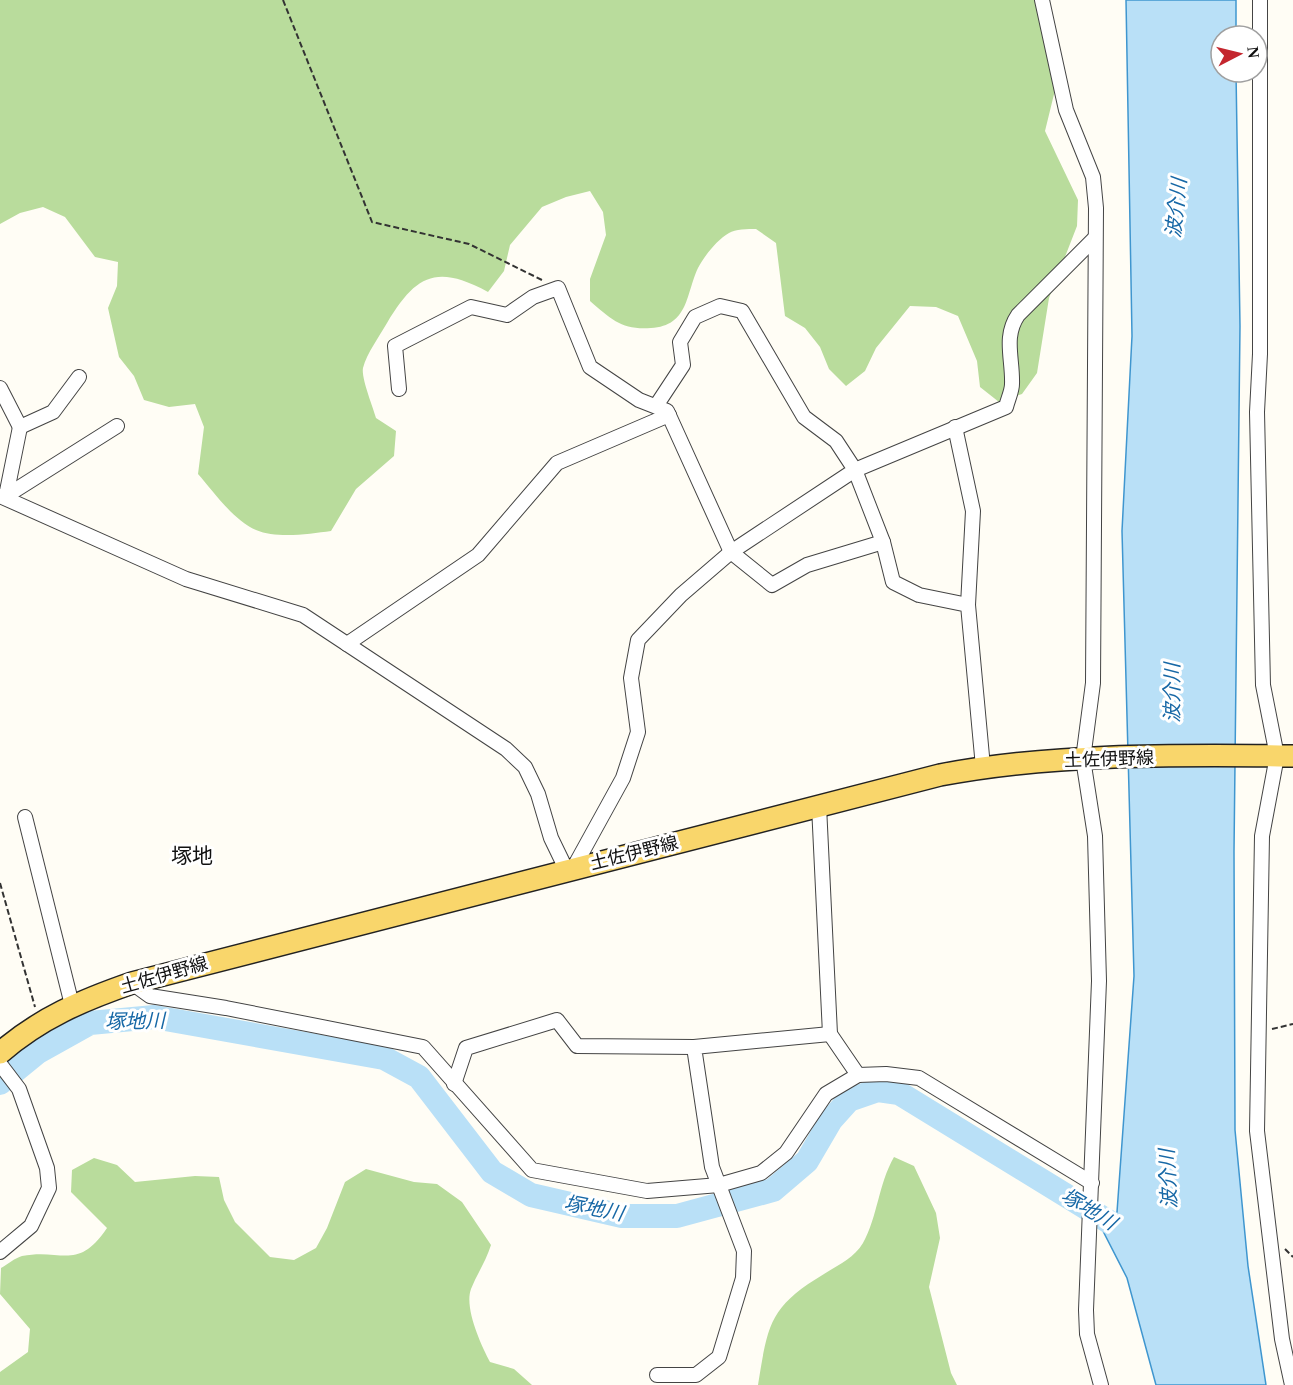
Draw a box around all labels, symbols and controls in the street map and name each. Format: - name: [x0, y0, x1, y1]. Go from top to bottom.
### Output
- north arrow: [1209, 24, 1269, 84]
- text: N: [1244, 45, 1263, 59]
- water label: 波介川: [1162, 175, 1190, 239]
- water label: 波介川: [1161, 661, 1183, 723]
- street label: 土佐伊野線: [1064, 747, 1154, 771]
- street label: 土佐伊野線: [588, 832, 680, 874]
- district label: 塚地: [171, 844, 213, 868]
- street label: 土佐伊野線: [118, 953, 210, 997]
- water label: 塚地川: [105, 1009, 167, 1033]
- water label: 波介川: [1155, 1146, 1181, 1210]
- water label: 塚地川: [1058, 1184, 1122, 1235]
- water label: 塚地川: [562, 1191, 628, 1225]

